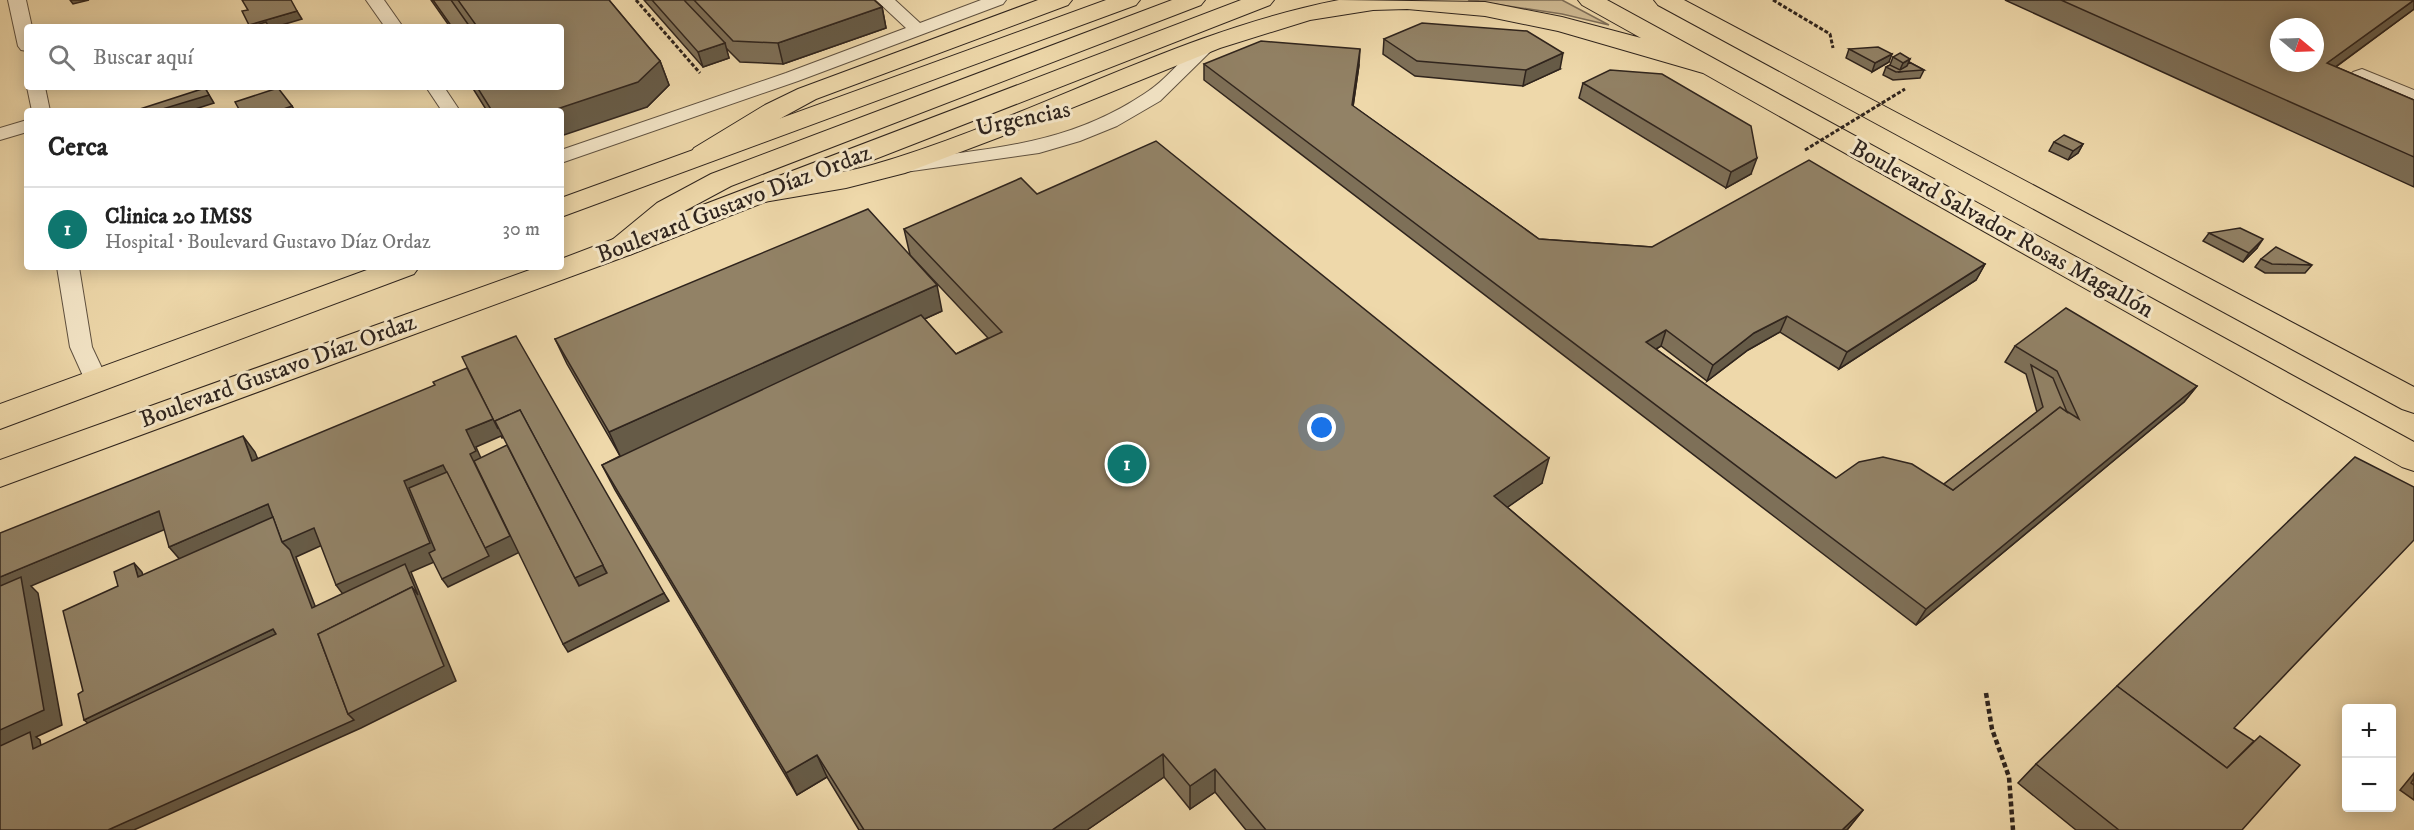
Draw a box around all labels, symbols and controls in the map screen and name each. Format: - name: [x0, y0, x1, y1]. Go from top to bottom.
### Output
- north arrow: [2270, 18, 2324, 72]
- search box: [24, 24, 564, 90]
- icon: search: [45, 41, 78, 74]
- text: Buscar aquí: [93, 44, 193, 71]
- street label: Urgencias: [973, 94, 1073, 144]
- text: Cerca: [48, 131, 108, 164]
- street label: Boulevard Salvador Rosas Magallón: [1845, 133, 2159, 325]
- street label: Boulevard Gustavo Díaz Ordaz: [592, 137, 876, 270]
- text: Clinica 20 IMSS: [105, 203, 252, 230]
- text: 1: [64, 217, 71, 242]
- text: 30 m: [502, 217, 540, 242]
- text: Hospital · Boulevard Gustavo Díaz Ordaz: [105, 230, 431, 255]
- street label: Boulevard Gustavo Díaz Ordaz: [136, 307, 421, 435]
- your location: [1307, 413, 1336, 442]
- pin: 1: [1108, 442, 1146, 486]
- map controls: [2342, 704, 2396, 812]
- button: +: [2342, 704, 2396, 758]
- button: −: [2342, 758, 2396, 812]

